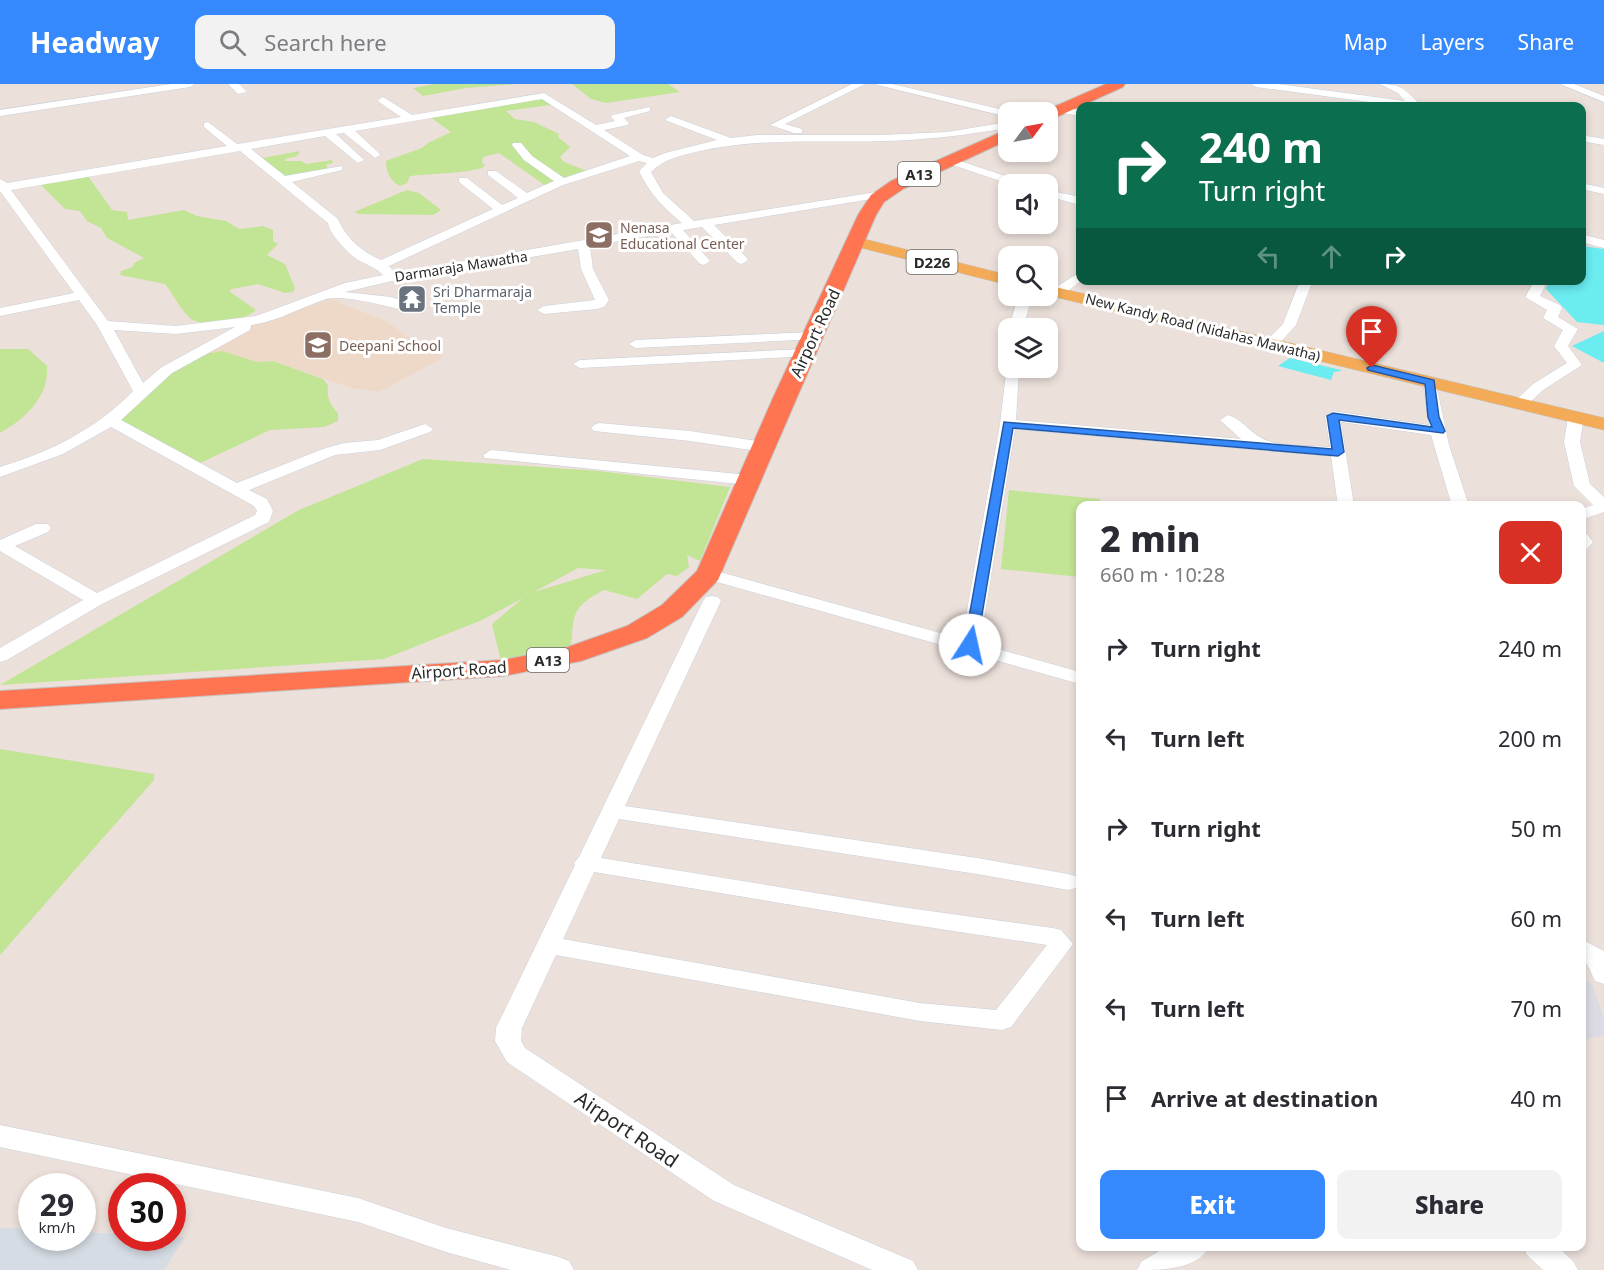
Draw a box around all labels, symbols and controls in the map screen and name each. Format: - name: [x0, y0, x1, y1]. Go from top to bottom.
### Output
- search box: [195, 15, 615, 69]
- text: Headway: [30, 23, 159, 61]
- icon: search: [216, 26, 249, 59]
- text: Search here: [264, 27, 387, 57]
- text: Map: [1344, 28, 1388, 56]
- text: Layers: [1421, 28, 1485, 56]
- text: Share: [1518, 28, 1574, 56]
- north arrow: [998, 102, 1058, 162]
- map controls: [998, 102, 1058, 378]
- text: 240 m: [1199, 118, 1323, 175]
- icon: right: [1100, 126, 1178, 204]
- road number: A13: [898, 162, 940, 186]
- text: Turn right: [1199, 172, 1325, 209]
- button: sound: [998, 174, 1058, 234]
- place label: Nenasa Educational Center: [620, 218, 745, 253]
- school or university icon: Nenasa Educational Center: [583, 219, 615, 251]
- icon: left: [1252, 240, 1285, 273]
- icon: ahead: [1315, 240, 1348, 273]
- icon: right: [1378, 240, 1411, 273]
- street label: Darmaraja Mawatha: [393, 246, 529, 286]
- button: search: [998, 246, 1058, 306]
- road number: D226: [906, 250, 958, 274]
- place label: Sri Dharmaraja Temple: [433, 282, 532, 317]
- temple icon: Sri Dharmaraja Temple: [396, 283, 428, 315]
- street label: Airport Road: [785, 285, 845, 381]
- street label: New Kandy Road (Nidahas Mawatha): [1083, 289, 1323, 365]
- pin: [1346, 306, 1397, 368]
- icon: arrive: [1355, 315, 1388, 348]
- button: layers: [998, 318, 1058, 378]
- school or university icon: Deepani School: [302, 329, 334, 361]
- place label: Deepani School: [339, 336, 441, 355]
- text: 2 min: [1100, 514, 1201, 563]
- button: close: [1499, 521, 1562, 584]
- text: 660 m · 10:28: [1100, 561, 1225, 588]
- position arrow: [938, 613, 1002, 677]
- icon: right: [1100, 632, 1133, 665]
- text: Turn right: [1151, 633, 1261, 663]
- text: 240 m: [1498, 633, 1562, 663]
- road number: A13: [527, 648, 569, 672]
- street label: Airport Road: [411, 656, 507, 684]
- icon: left: [1100, 722, 1133, 755]
- text: Turn left: [1151, 723, 1245, 753]
- text: 200 m: [1498, 723, 1562, 753]
- icon: right: [1100, 812, 1133, 845]
- text: Turn right: [1151, 813, 1261, 843]
- text: 50 m: [1511, 813, 1562, 843]
- icon: left: [1100, 902, 1133, 935]
- text: Turn left: [1151, 903, 1245, 933]
- text: 60 m: [1511, 903, 1562, 933]
- icon: left: [1100, 992, 1133, 1025]
- text: Turn left: [1151, 993, 1245, 1023]
- text: 70 m: [1511, 993, 1562, 1023]
- icon: arrive: [1100, 1082, 1133, 1115]
- text: Arrive at destination: [1151, 1083, 1378, 1113]
- text: 40 m: [1511, 1083, 1562, 1113]
- street label: Airport Road: [570, 1084, 684, 1174]
- button: Exit: [1100, 1170, 1325, 1239]
- button: Share: [1337, 1170, 1562, 1239]
- speed limit sign: 30: [108, 1173, 186, 1251]
- text: 29: [40, 1184, 74, 1225]
- text: km/h: [39, 1217, 75, 1237]

